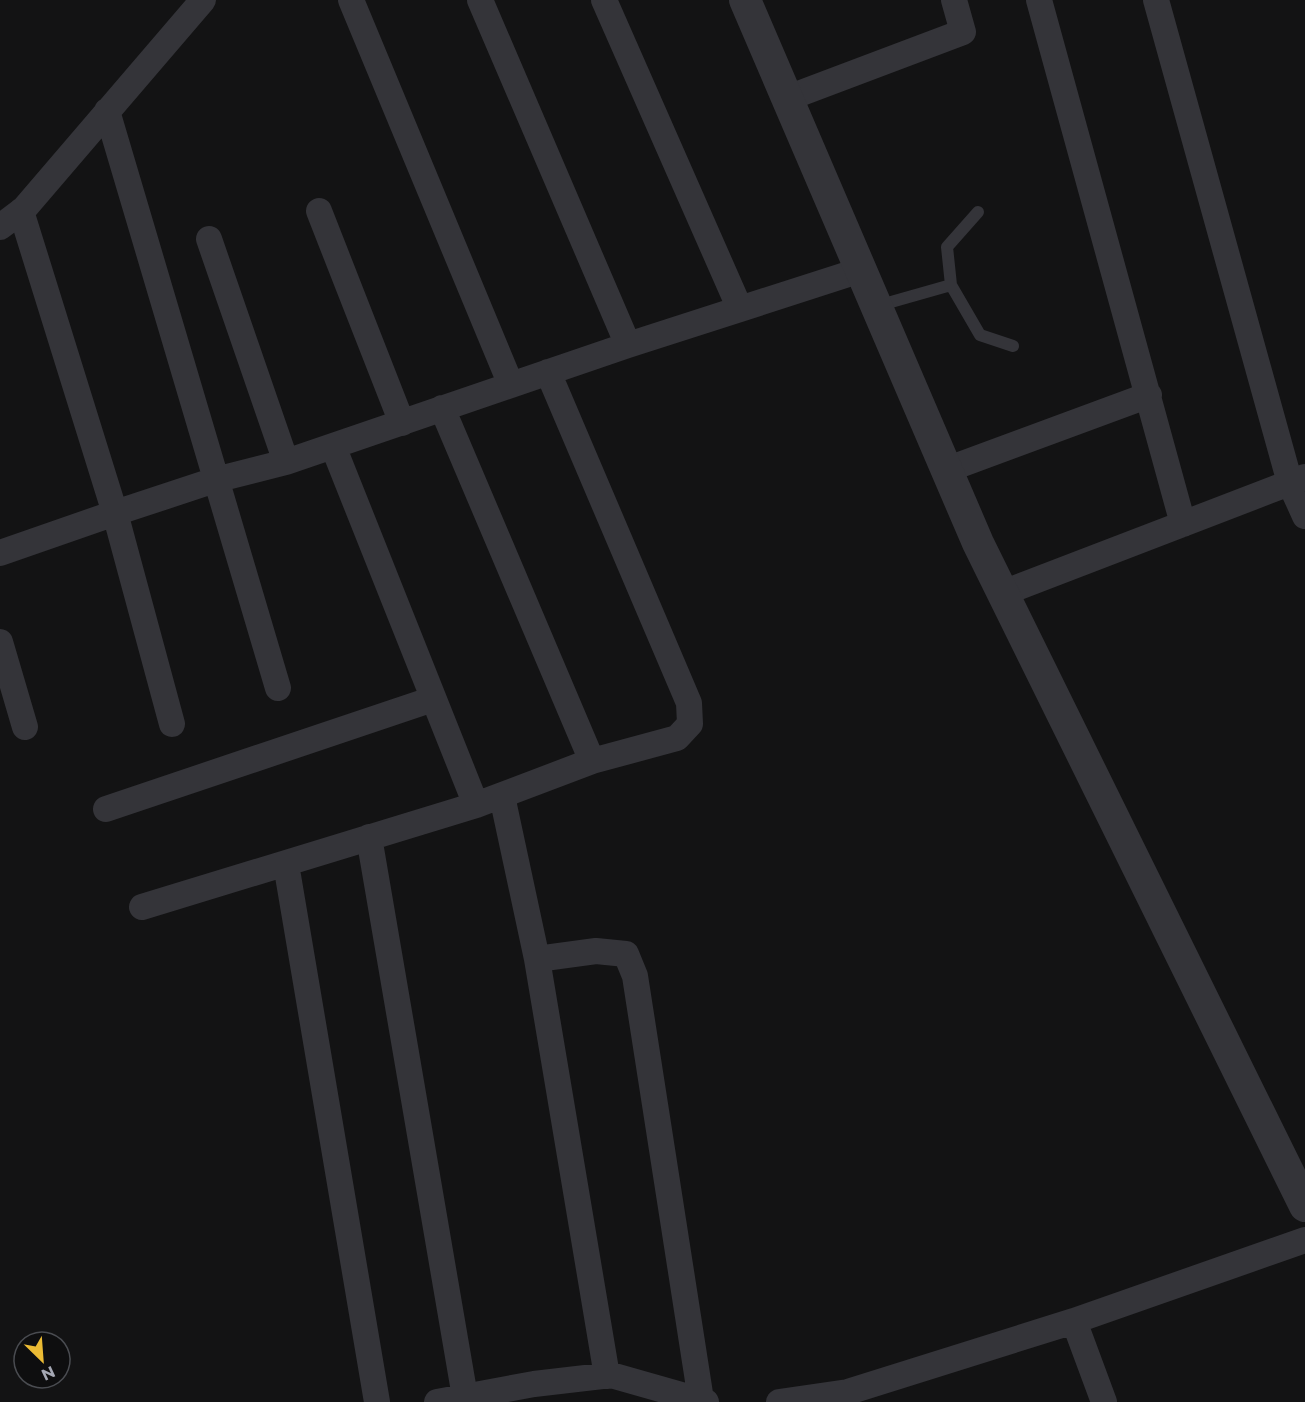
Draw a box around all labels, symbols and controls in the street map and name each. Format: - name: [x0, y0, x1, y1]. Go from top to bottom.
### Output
- north arrow: [12, 1330, 72, 1390]
- text: N: [38, 1362, 58, 1384]

